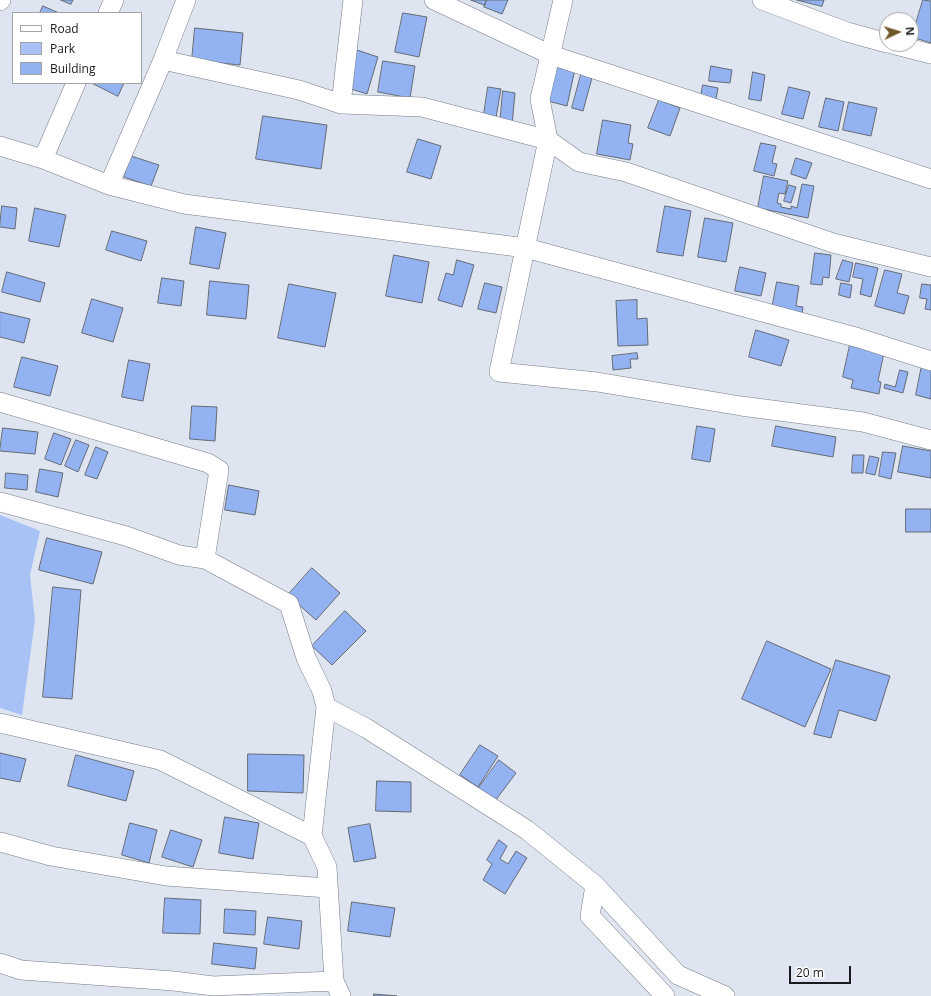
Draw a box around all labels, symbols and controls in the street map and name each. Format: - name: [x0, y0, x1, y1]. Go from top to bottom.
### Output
- legend: [12, 12, 142, 84]
- north arrow: [879, 12, 919, 52]
- text: Road: [50, 20, 79, 37]
- text: N: [903, 26, 918, 36]
- text: Park: [50, 40, 75, 57]
- text: Building: [50, 60, 95, 77]
- scale bar: [791, 958, 853, 984]
- text: 20 m: [796, 964, 824, 981]

